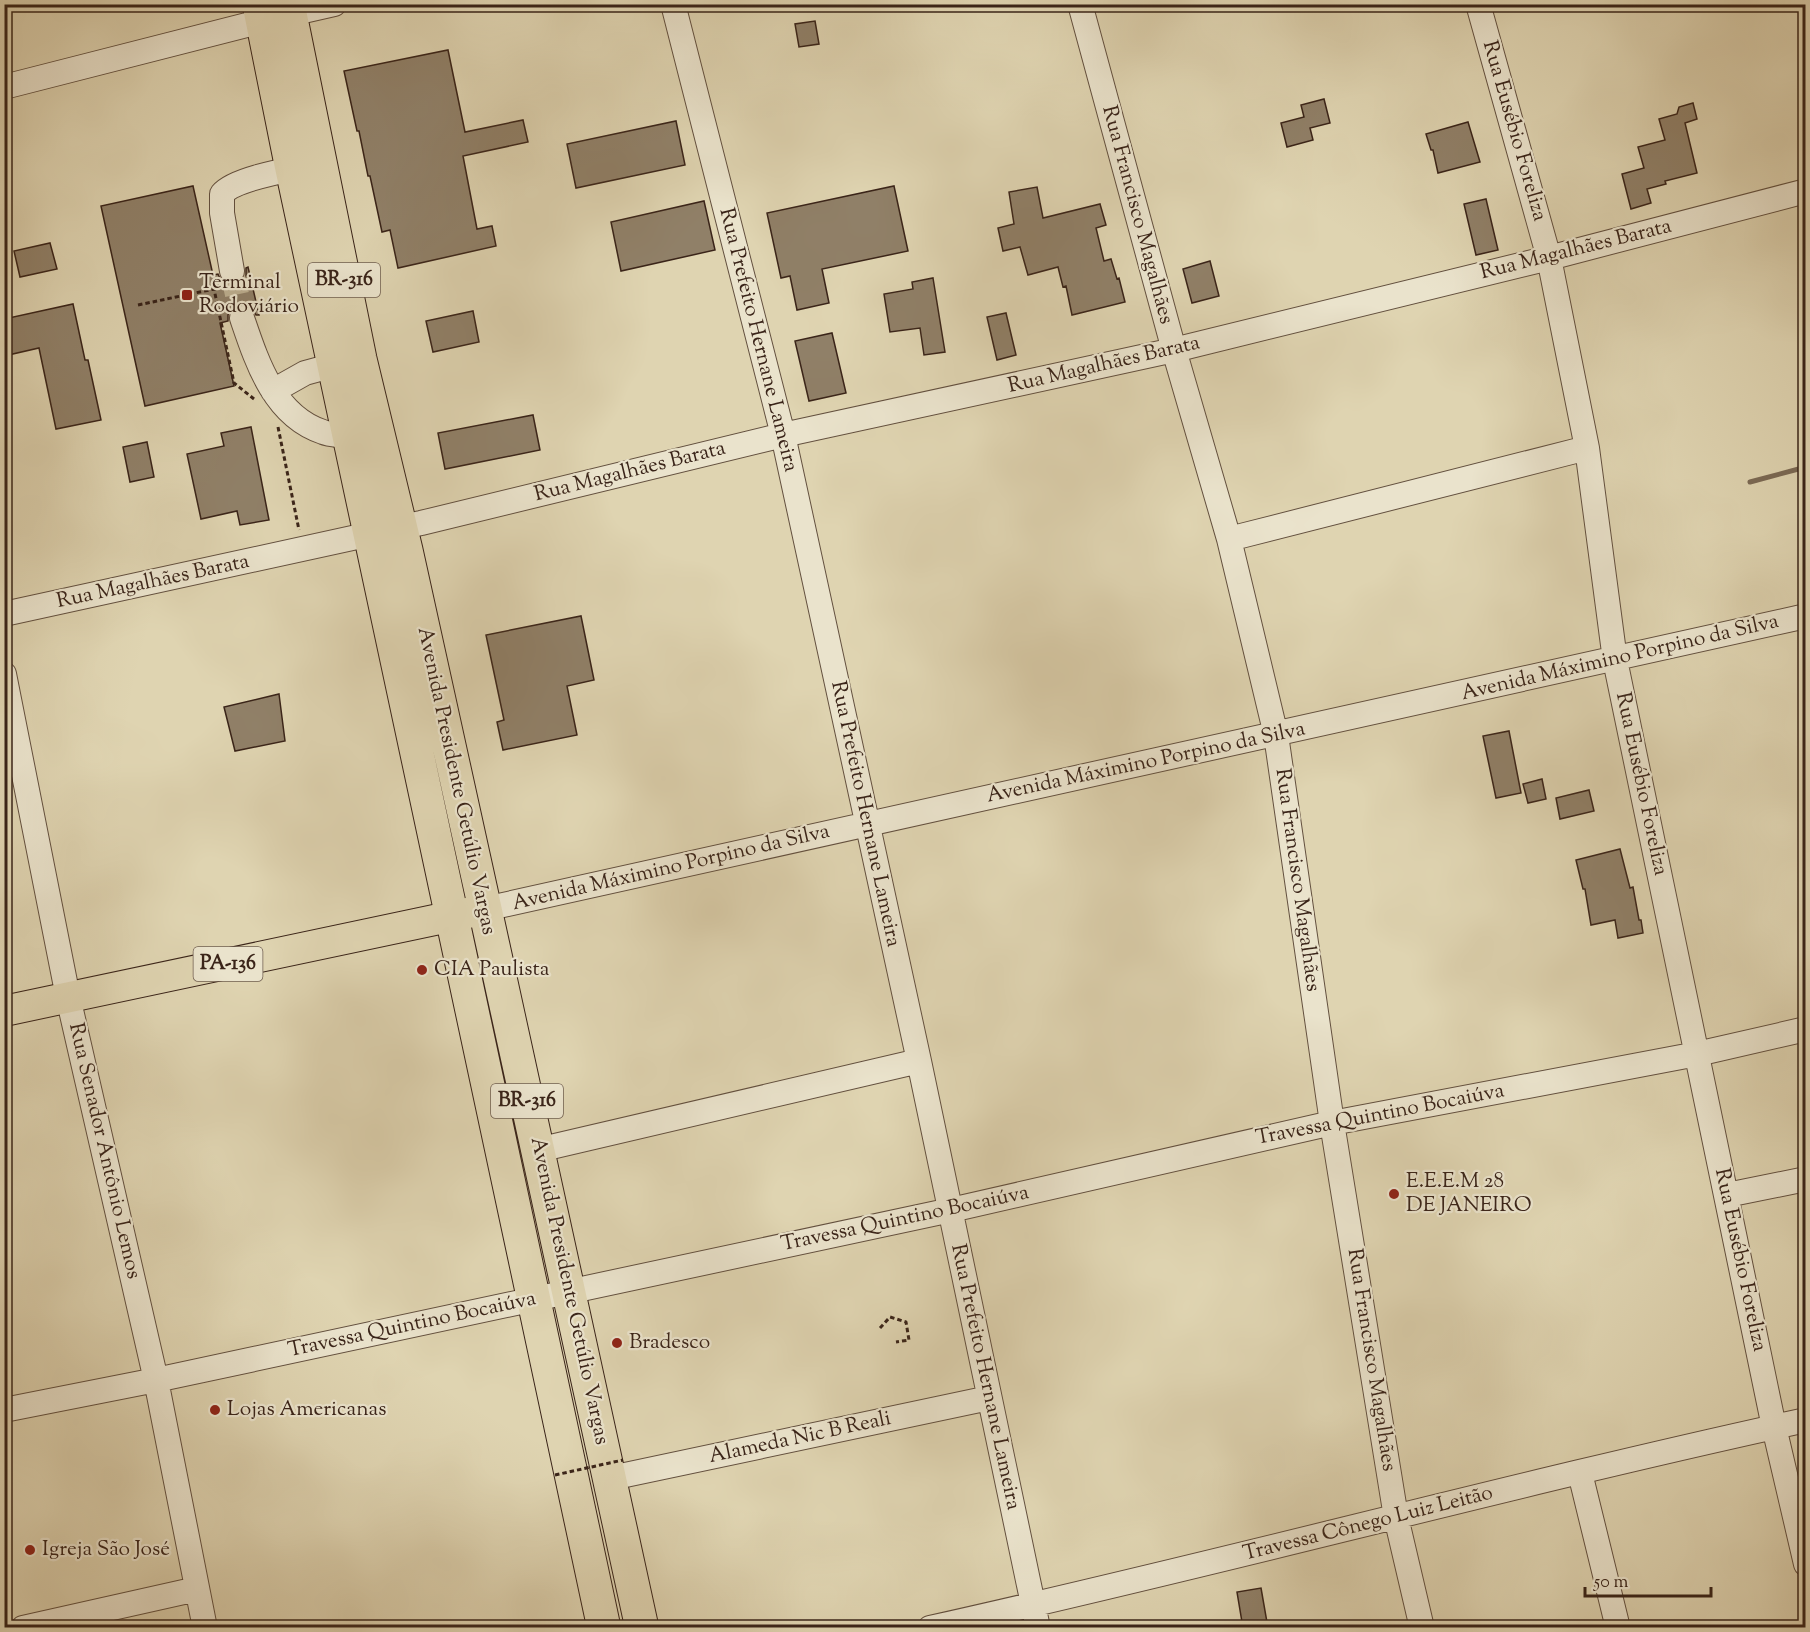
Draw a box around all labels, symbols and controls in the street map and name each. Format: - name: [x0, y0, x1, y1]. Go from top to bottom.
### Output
- street label: Rua Eusébio Foreliza: [1474, 37, 1554, 225]
- street label: Rua Francisco Magalhães: [1093, 102, 1181, 328]
- street label: Rua Prefeito Hernane Lameira: [711, 205, 805, 475]
- street label: Rua Magalhães Barata: [1477, 212, 1675, 288]
- road number: BR-316: [308, 263, 380, 297]
- place label: Terminal Rodoviário: [199, 268, 299, 322]
- marker: Terminal Rodoviário: [180, 288, 194, 302]
- street label: Rua Magalhães Barata: [1005, 328, 1203, 402]
- street label: Rua Magalhães Barata: [531, 434, 729, 510]
- street label: Rua Magalhães Barata: [54, 547, 252, 617]
- street label: Avenida Máximino Porpino da Silva: [1458, 607, 1782, 709]
- street label: Avenida Presidente Getúlio Vargas: [409, 624, 503, 938]
- street label: Rua Prefeito Hernane Lameira: [822, 678, 908, 950]
- street label: Rua Eusébio Foreliza: [1607, 690, 1675, 879]
- street label: Avenida Máximino Porpino da Silva: [984, 714, 1308, 811]
- street label: Rua Francisco Magalhães: [1266, 766, 1328, 994]
- street label: Avenida Máximino Porpino da Silva: [509, 817, 833, 919]
- road number: PA-136: [194, 947, 262, 981]
- place label: CIA Paulista: [434, 955, 550, 985]
- marker: CIA Paulista: [415, 963, 429, 977]
- street label: Rua Senador Antônio Lemos: [60, 1020, 148, 1282]
- street label: Travessa Quintino Bocaiúva: [1253, 1076, 1507, 1154]
- road number: BR-316: [491, 1084, 563, 1118]
- street label: Avenida Presidente Getúlio Vargas: [522, 1134, 616, 1448]
- street label: Rua Eusébio Foreliza: [1706, 1166, 1774, 1355]
- place label: E.E.E.M 28 DE JANEIRO: [1406, 1167, 1532, 1221]
- street label: Travessa Quintino Bocaiúva: [778, 1178, 1032, 1260]
- marker: E.E.E.M 28 DE JANEIRO: [1387, 1187, 1401, 1201]
- street label: Rua Prefeito Hernane Lameira: [942, 1241, 1028, 1513]
- street label: Rua Francisco Magalhães: [1339, 1246, 1403, 1474]
- street label: Travessa Quintino Bocaiúva: [285, 1284, 539, 1366]
- place label: Bradesco: [629, 1328, 710, 1358]
- marker: Bradesco: [610, 1336, 624, 1350]
- place label: Lojas Americanas: [227, 1395, 387, 1425]
- marker: Lojas Americanas: [208, 1403, 222, 1417]
- street label: Alameda Nic B Reali: [706, 1404, 894, 1472]
- street label: Travessa Cônego Luiz Leitão: [1240, 1478, 1496, 1570]
- place label: Igreja São José: [42, 1535, 170, 1565]
- marker: Igreja São José: [23, 1543, 37, 1557]
- scale bar: [1585, 1560, 1711, 1598]
- text: 50 m: [1593, 1570, 1629, 1596]

